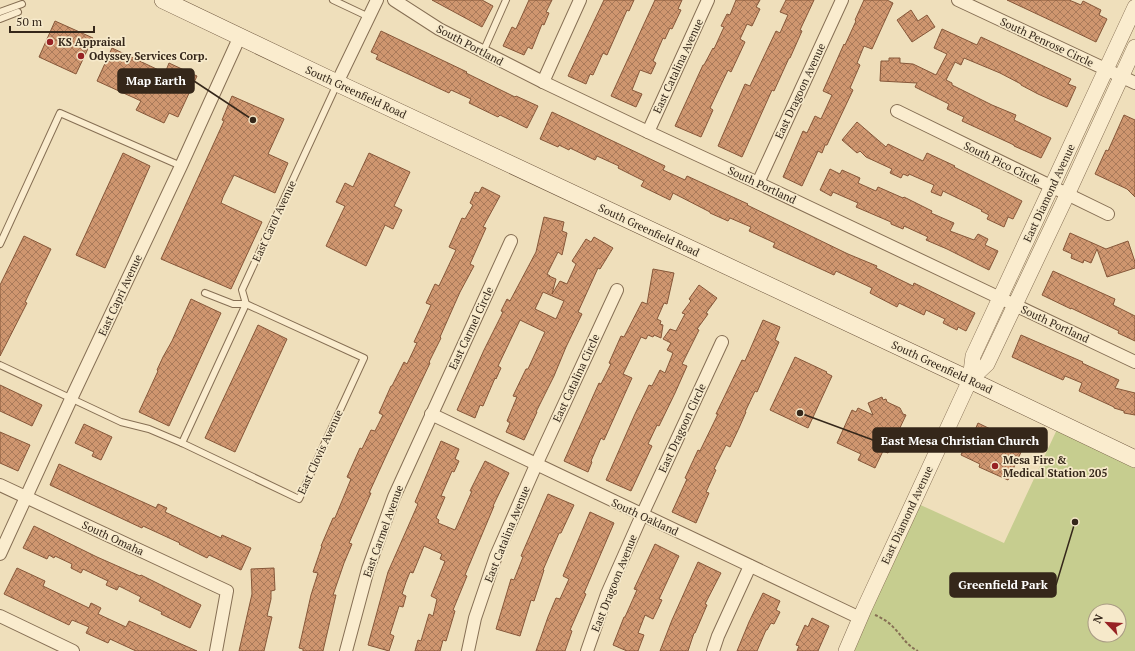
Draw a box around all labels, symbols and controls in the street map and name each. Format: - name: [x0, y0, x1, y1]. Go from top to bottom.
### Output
- scale bar: [10, 8, 94, 34]
- text: 50 m: [16, 14, 43, 29]
- street label: South Penrose Circle: [998, 14, 1096, 70]
- street label: East Catalina Avenue: [650, 16, 706, 116]
- street label: South Portland: [434, 22, 506, 68]
- place label: KS Appraisal: [58, 35, 126, 49]
- marker: KS Appraisal: [45, 37, 55, 47]
- street label: East Dragoon Avenue: [772, 40, 829, 141]
- place label: Odyssey Services Corp.: [89, 49, 208, 63]
- marker: Odyssey Services Corp.: [76, 51, 86, 61]
- street label: South Greenfield Road: [303, 62, 409, 122]
- callout: Map Earth: [118, 69, 194, 93]
- text: Map Earth: [126, 73, 186, 88]
- street label: South Pico Circle: [961, 138, 1043, 188]
- street label: East Diamond Avenue: [1020, 141, 1078, 244]
- street label: South Portland: [726, 163, 798, 207]
- street label: East Carol Avenue: [249, 178, 299, 264]
- street label: South Greenfield Road: [596, 200, 702, 260]
- street label: East Capri Avenue: [95, 252, 145, 338]
- street label: East Carmel Circle: [446, 284, 497, 372]
- street label: South Portland: [1019, 302, 1091, 346]
- street label: East Catalina Circle: [549, 331, 603, 424]
- street label: South Greenfield Road: [889, 337, 995, 397]
- street label: East Dragoon Circle: [655, 381, 709, 475]
- street label: East Clovis Avenue: [294, 407, 346, 497]
- callout: East Mesa Christian Church: [873, 428, 1047, 452]
- text: East Mesa Christian Church: [881, 433, 1040, 448]
- place label: Mesa Fire & Medical Station 205: [1003, 453, 1107, 480]
- marker: Mesa Fire & Medical Station 205: [990, 461, 1000, 471]
- street label: East Diamond Avenue: [878, 463, 936, 566]
- street label: East Carmel Avenue: [360, 483, 406, 579]
- street label: East Catalina Avenue: [481, 483, 533, 584]
- street label: South Oakland: [609, 495, 681, 539]
- street label: South Omaha: [80, 518, 147, 559]
- street label: East Dragoon Avenue: [588, 532, 640, 634]
- callout: Greenfield Park: [950, 573, 1056, 597]
- text: Greenfield Park: [958, 577, 1048, 592]
- north arrow: [1087, 603, 1127, 643]
- text: N: [1090, 611, 1106, 626]

